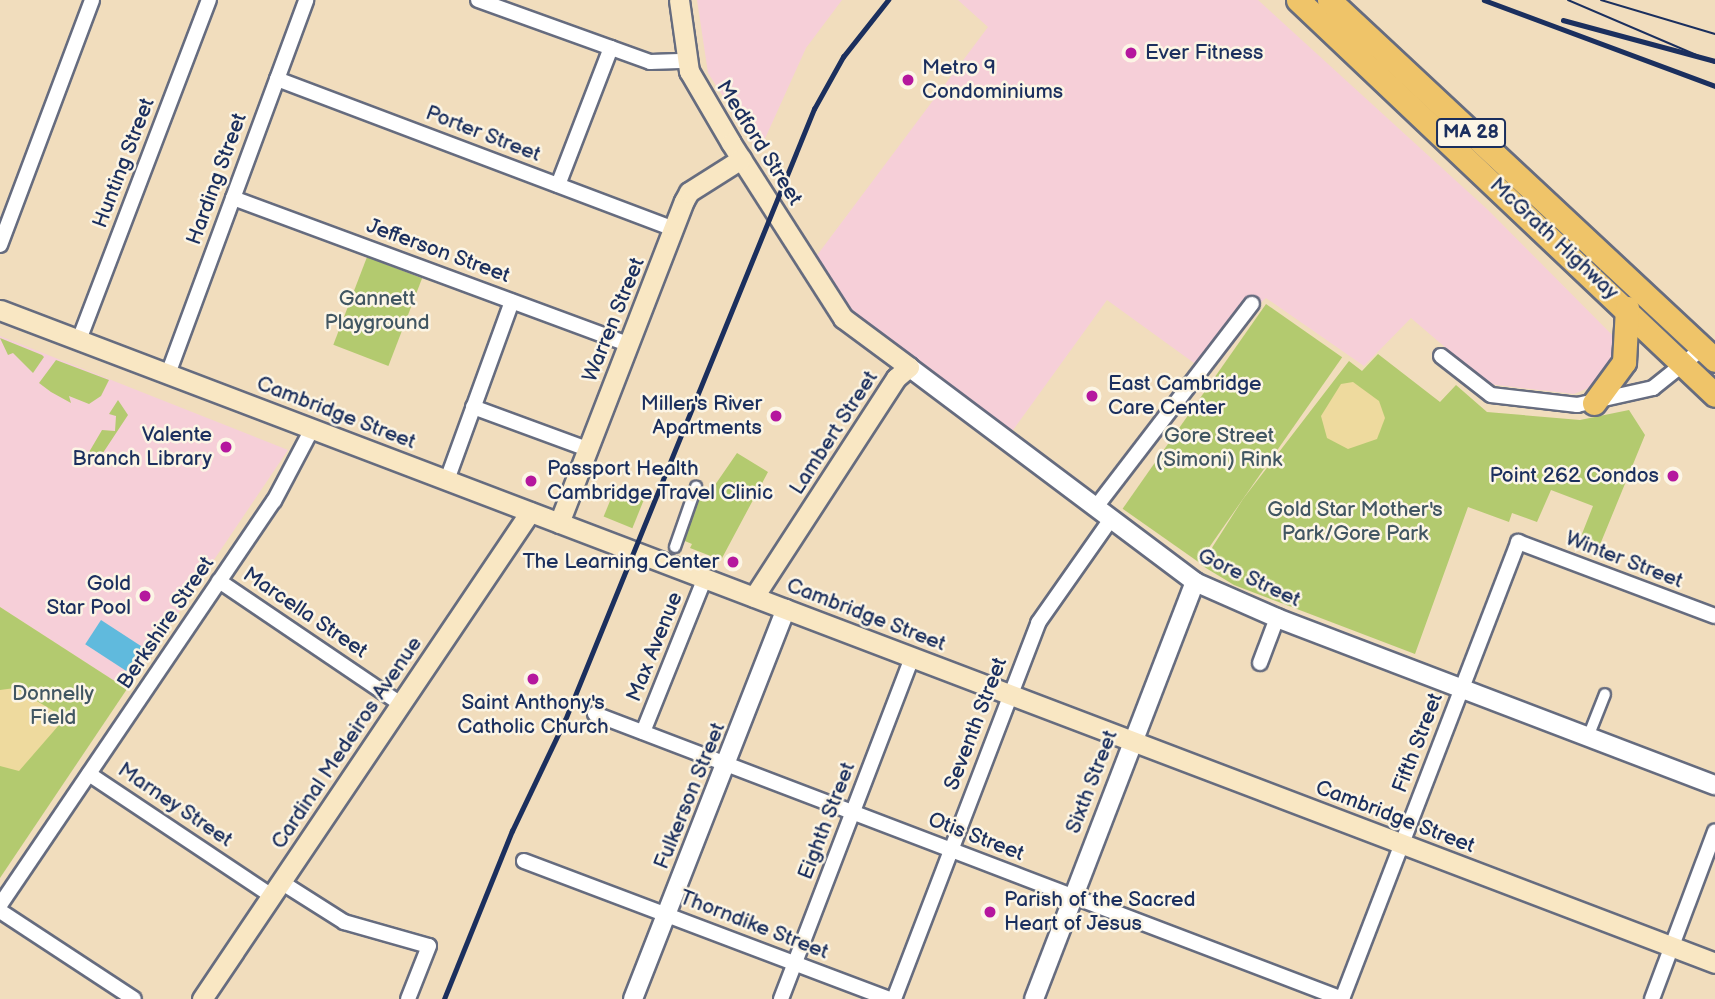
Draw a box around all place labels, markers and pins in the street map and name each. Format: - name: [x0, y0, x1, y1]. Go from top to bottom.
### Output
- place label: Ever Fitness: [1145, 40, 1263, 66]
- marker: Ever Fitness: [1123, 45, 1139, 61]
- place label: Metro 9 Condominiums: [922, 55, 1063, 105]
- marker: Metro 9 Condominiums: [900, 72, 916, 88]
- place label: East Cambridge Care Center: [1108, 371, 1262, 421]
- marker: East Cambridge Care Center: [1082, 386, 1102, 406]
- place label: Miller's River Apartments: [641, 391, 762, 441]
- marker: Miller's River Apartments: [768, 408, 784, 424]
- place label: Valente Branch Library: [72, 422, 212, 472]
- marker: Valente Branch Library: [218, 439, 234, 455]
- place label: Passport Health Cambridge Travel Clinic: [547, 456, 774, 506]
- place label: Point 262 Condos: [1489, 463, 1659, 489]
- marker: Point 262 Condos: [1665, 468, 1681, 484]
- marker: Passport Health Cambridge Travel Clinic: [521, 471, 541, 491]
- place label: The Learning Center: [522, 549, 719, 575]
- marker: The Learning Center: [725, 554, 741, 570]
- place label: Gold Star Pool: [46, 571, 131, 621]
- marker: Gold Star Pool: [137, 588, 153, 604]
- marker: Saint Anthony's Catholic Church: [525, 671, 541, 687]
- place label: Saint Anthony's Catholic Church: [457, 690, 609, 740]
- place label: Parish of the Sacred Heart of Jesus: [1004, 887, 1196, 937]
- marker: Parish of the Sacred Heart of Jesus: [982, 904, 998, 920]

